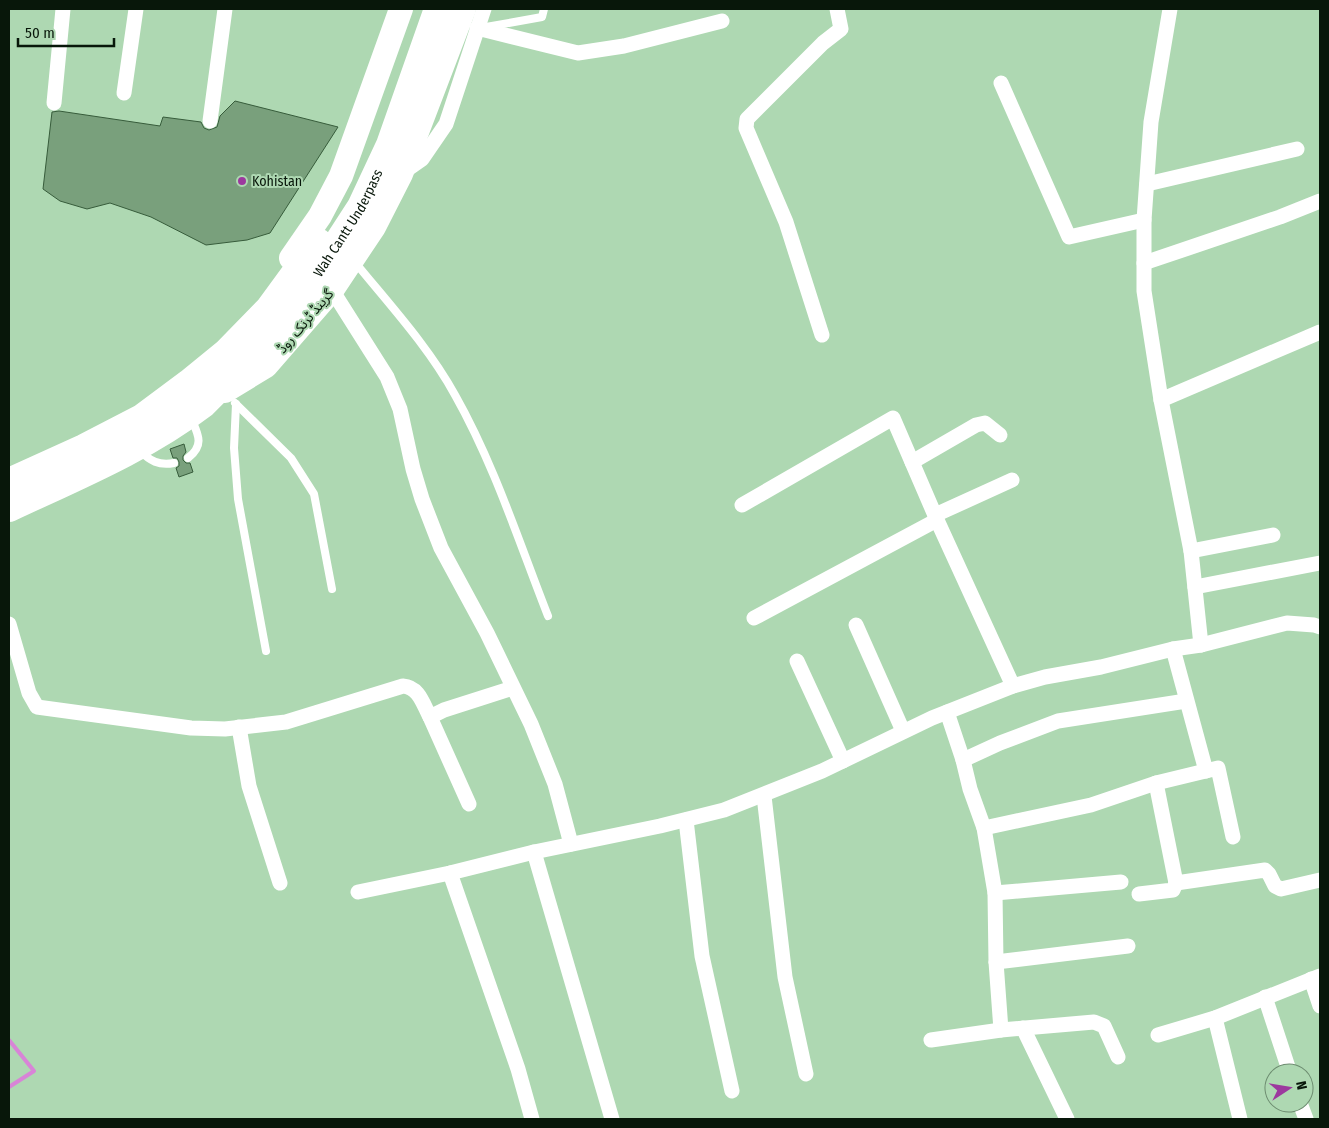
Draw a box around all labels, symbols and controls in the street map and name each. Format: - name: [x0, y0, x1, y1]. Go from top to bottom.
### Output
- scale bar: [18, 15, 114, 47]
- text: 50 m: [25, 24, 55, 42]
- street label: Wah Cantt Underpass: [310, 167, 386, 280]
- place label: Kohistan: [252, 173, 302, 190]
- marker: Kohistan: [236, 175, 248, 187]
- street label: گرینڈ ٹرنک روڈ: [274, 286, 337, 357]
- north arrow: [1264, 1063, 1314, 1113]
- text: N: [1292, 1080, 1310, 1091]

